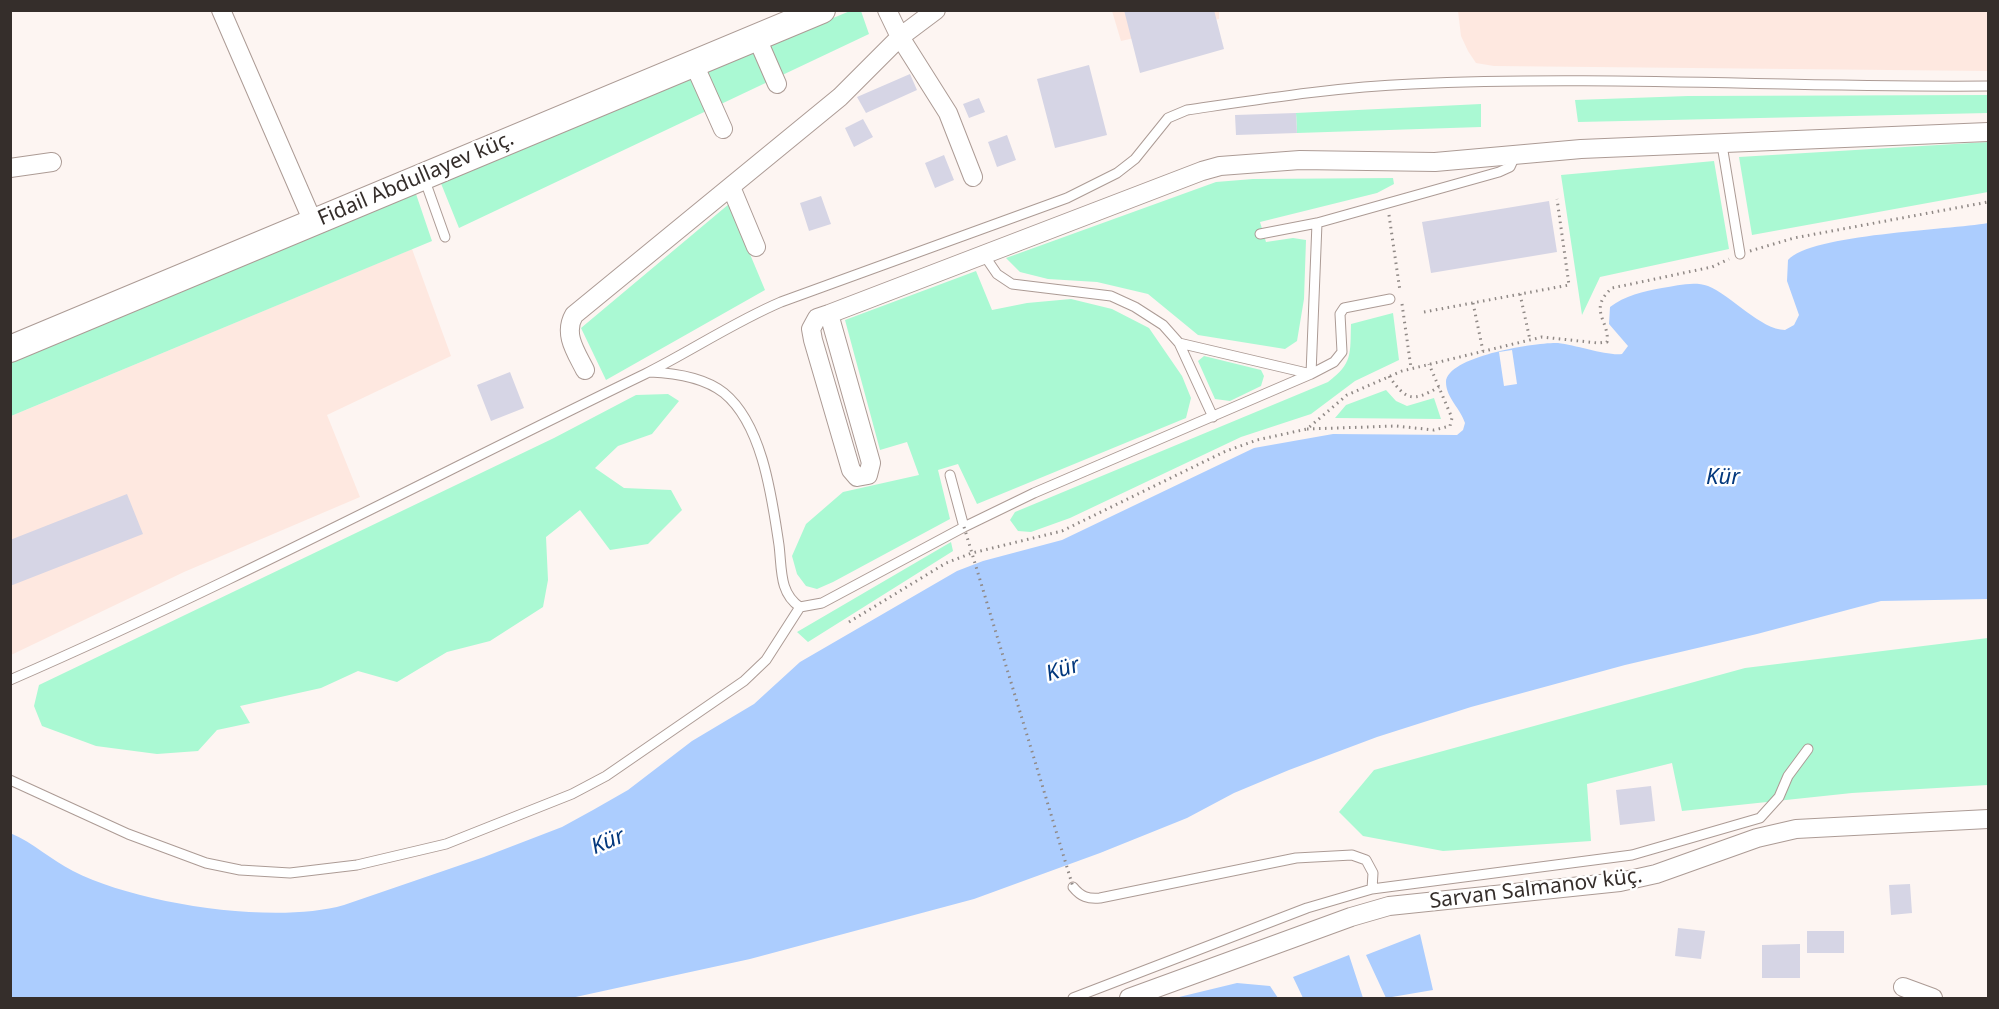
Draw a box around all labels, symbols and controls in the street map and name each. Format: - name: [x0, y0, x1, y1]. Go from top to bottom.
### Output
- street label: Fidail Abdullayev küç.: [314, 126, 518, 232]
- water label: Kür: [1706, 465, 1740, 491]
- water label: Kür: [1043, 652, 1083, 688]
- water label: Kür: [587, 823, 629, 861]
- street label: Sarvan Salmanov küç.: [1428, 863, 1644, 915]

